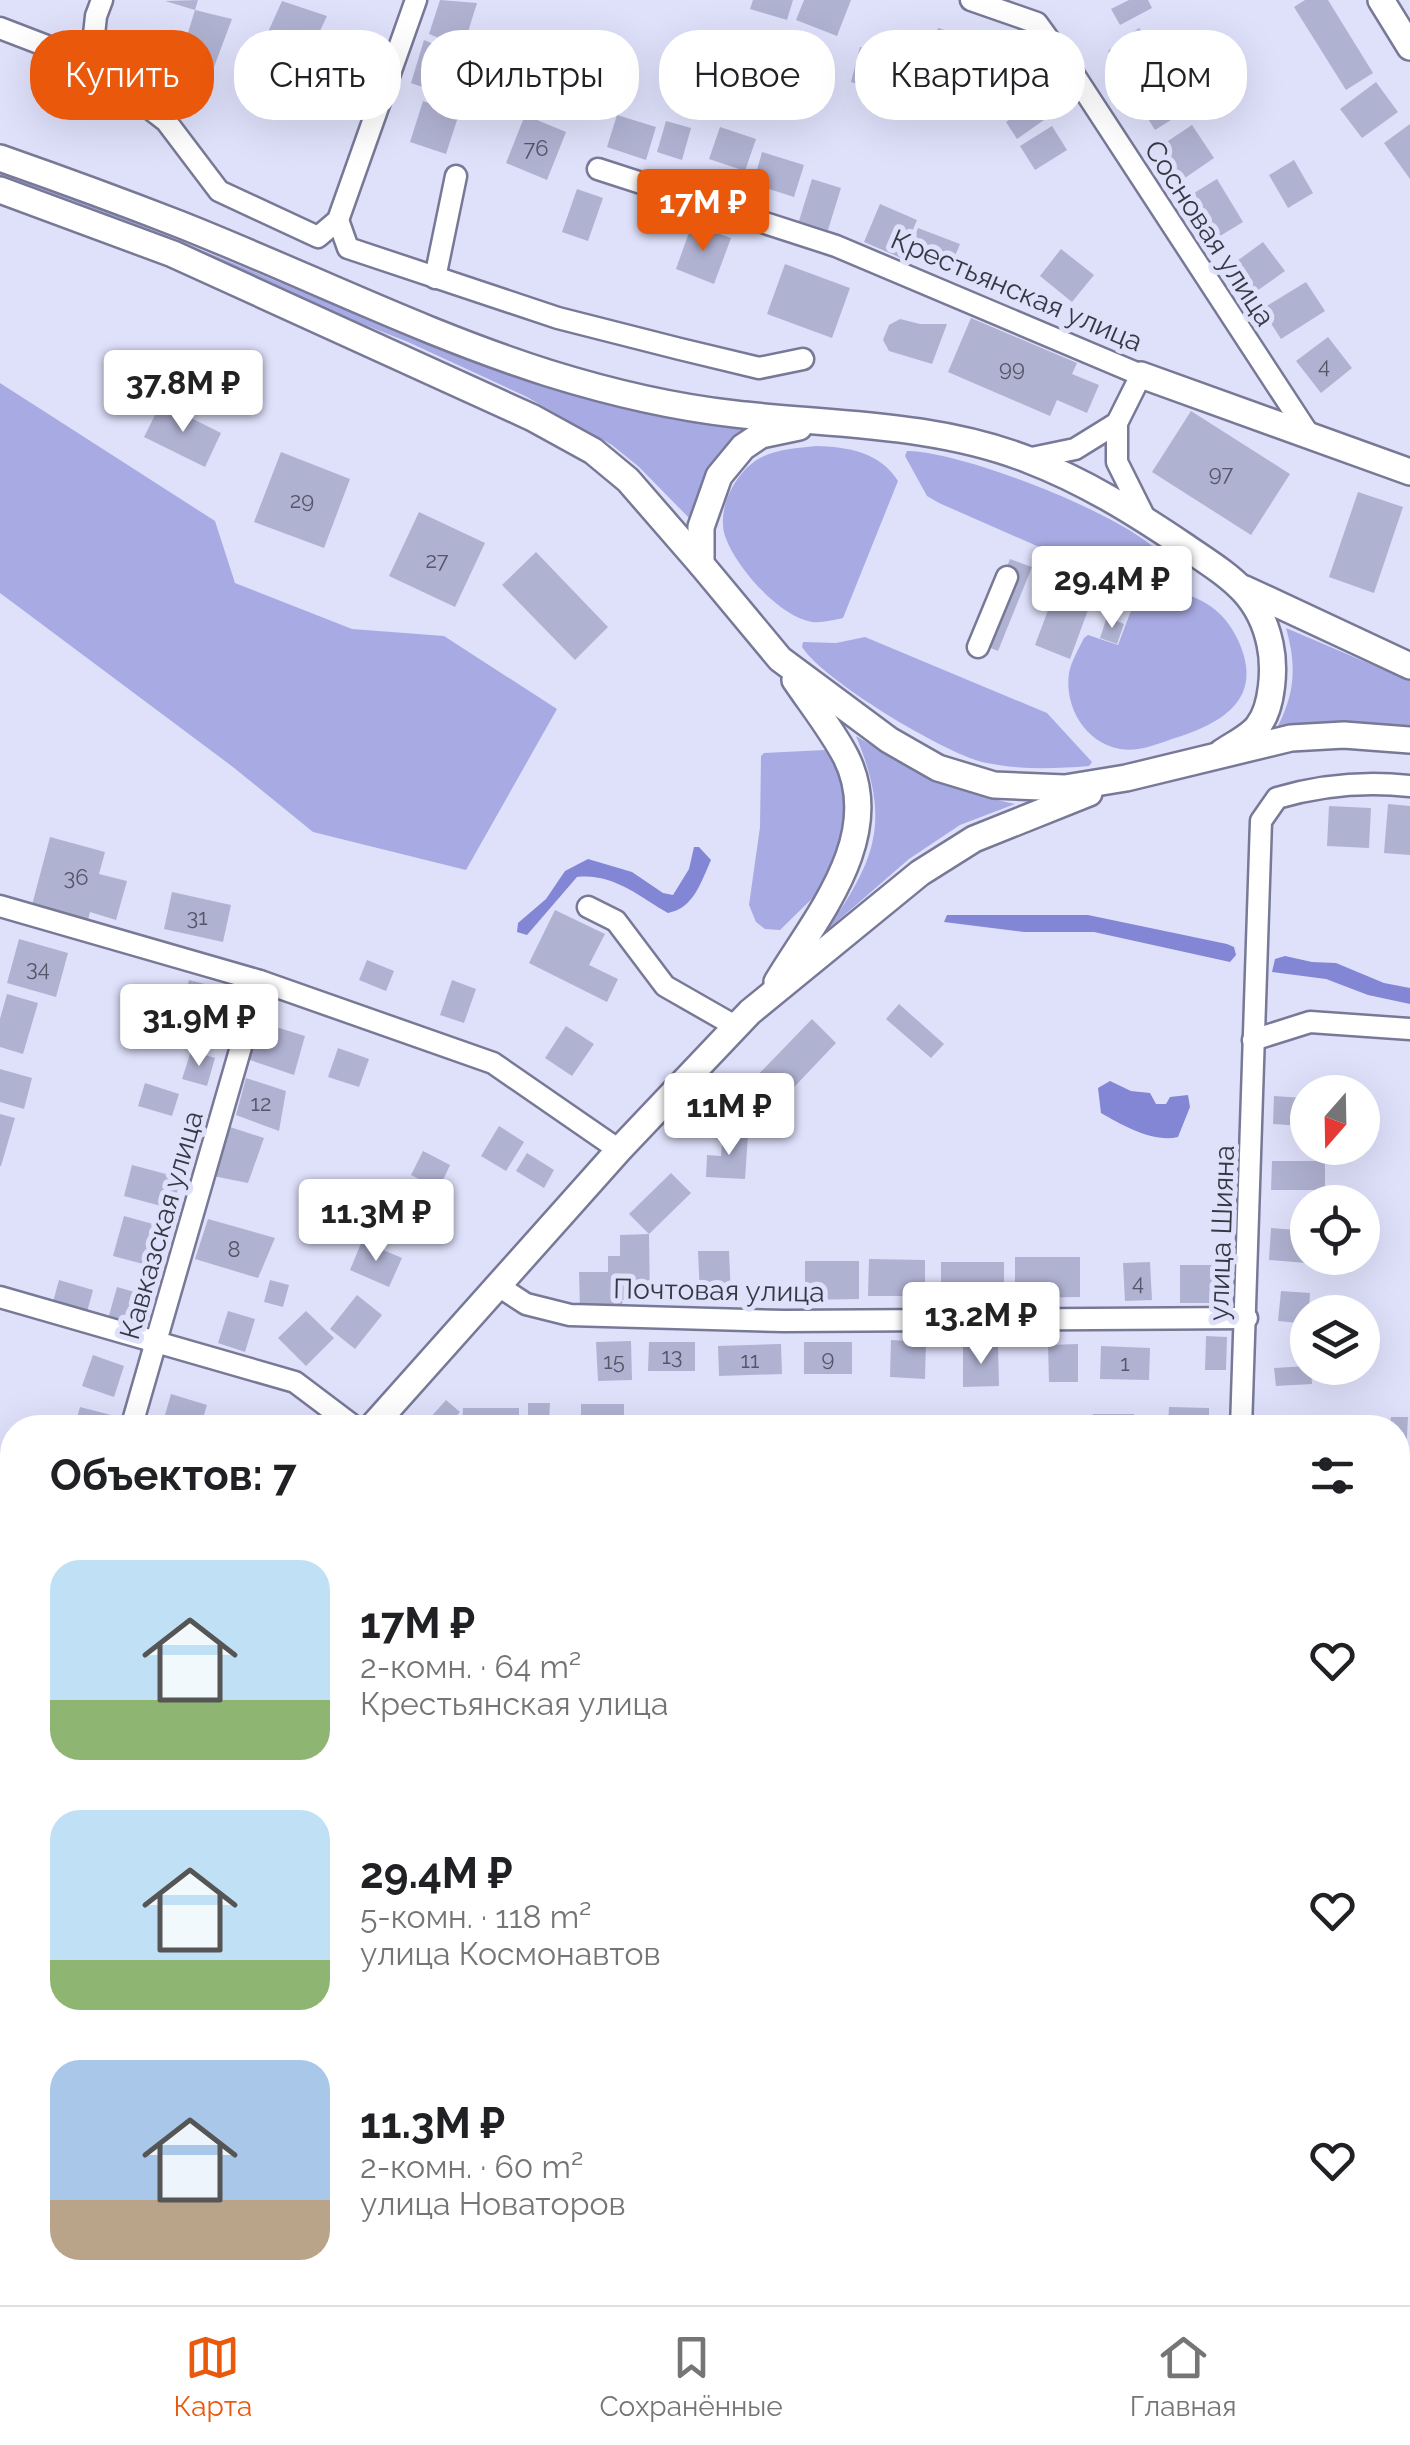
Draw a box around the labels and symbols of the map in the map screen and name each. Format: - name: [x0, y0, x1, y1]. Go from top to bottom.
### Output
- street label: Сосновая улица: [1137, 134, 1282, 332]
- house number: 76: [523, 135, 549, 161]
- pin: 17M ₽: [633, 169, 773, 254]
- street label: Крестьянская улица: [886, 223, 1147, 358]
- pin: 37.8M ₽: [91, 350, 275, 435]
- house number: 4: [1318, 352, 1330, 378]
- house number: 99: [999, 355, 1025, 381]
- house number: 97: [1209, 460, 1233, 486]
- house number: 29: [290, 487, 314, 513]
- pin: 29.4M ₽: [1020, 546, 1204, 631]
- house number: 27: [425, 547, 449, 573]
- house number: 36: [63, 864, 89, 890]
- house number: 31: [186, 904, 208, 930]
- house number: 34: [26, 955, 50, 981]
- pin: 31.9M ₽: [107, 984, 291, 1069]
- pin: 11M ₽: [659, 1073, 799, 1158]
- north arrow: [1290, 1075, 1380, 1165]
- house number: 12: [251, 1090, 271, 1116]
- street label: Кавказская улица: [113, 1107, 210, 1343]
- street label: улица Шияна: [1202, 1145, 1241, 1321]
- pin: 11.3M ₽: [284, 1179, 468, 1264]
- house number: 8: [227, 1236, 241, 1262]
- house number: 4: [1132, 1269, 1144, 1295]
- street label: Почтовая улица: [613, 1272, 825, 1309]
- pin: 13.2M ₽: [889, 1282, 1073, 1367]
- house number: 13: [661, 1343, 683, 1369]
- house number: 9: [822, 1345, 834, 1371]
- house number: 11: [741, 1347, 759, 1373]
- house number: 15: [603, 1348, 625, 1374]
- house number: 1: [1120, 1350, 1130, 1376]

